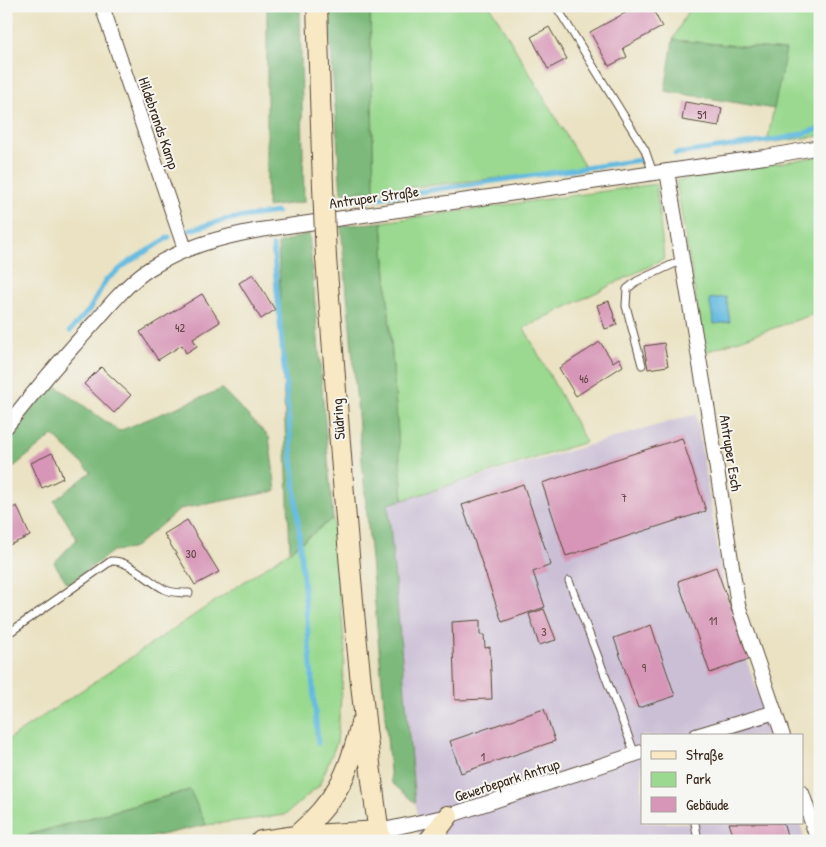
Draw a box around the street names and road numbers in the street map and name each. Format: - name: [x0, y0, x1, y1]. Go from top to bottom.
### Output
- street label: Hildebrands Kamp: [133, 74, 185, 172]
- street label: Antruper Straße: [328, 180, 420, 214]
- street label: Südring: [326, 397, 350, 440]
- street label: Antruper Esch: [715, 413, 747, 493]
- street label: Gewerbepark Antrup: [452, 753, 563, 807]

